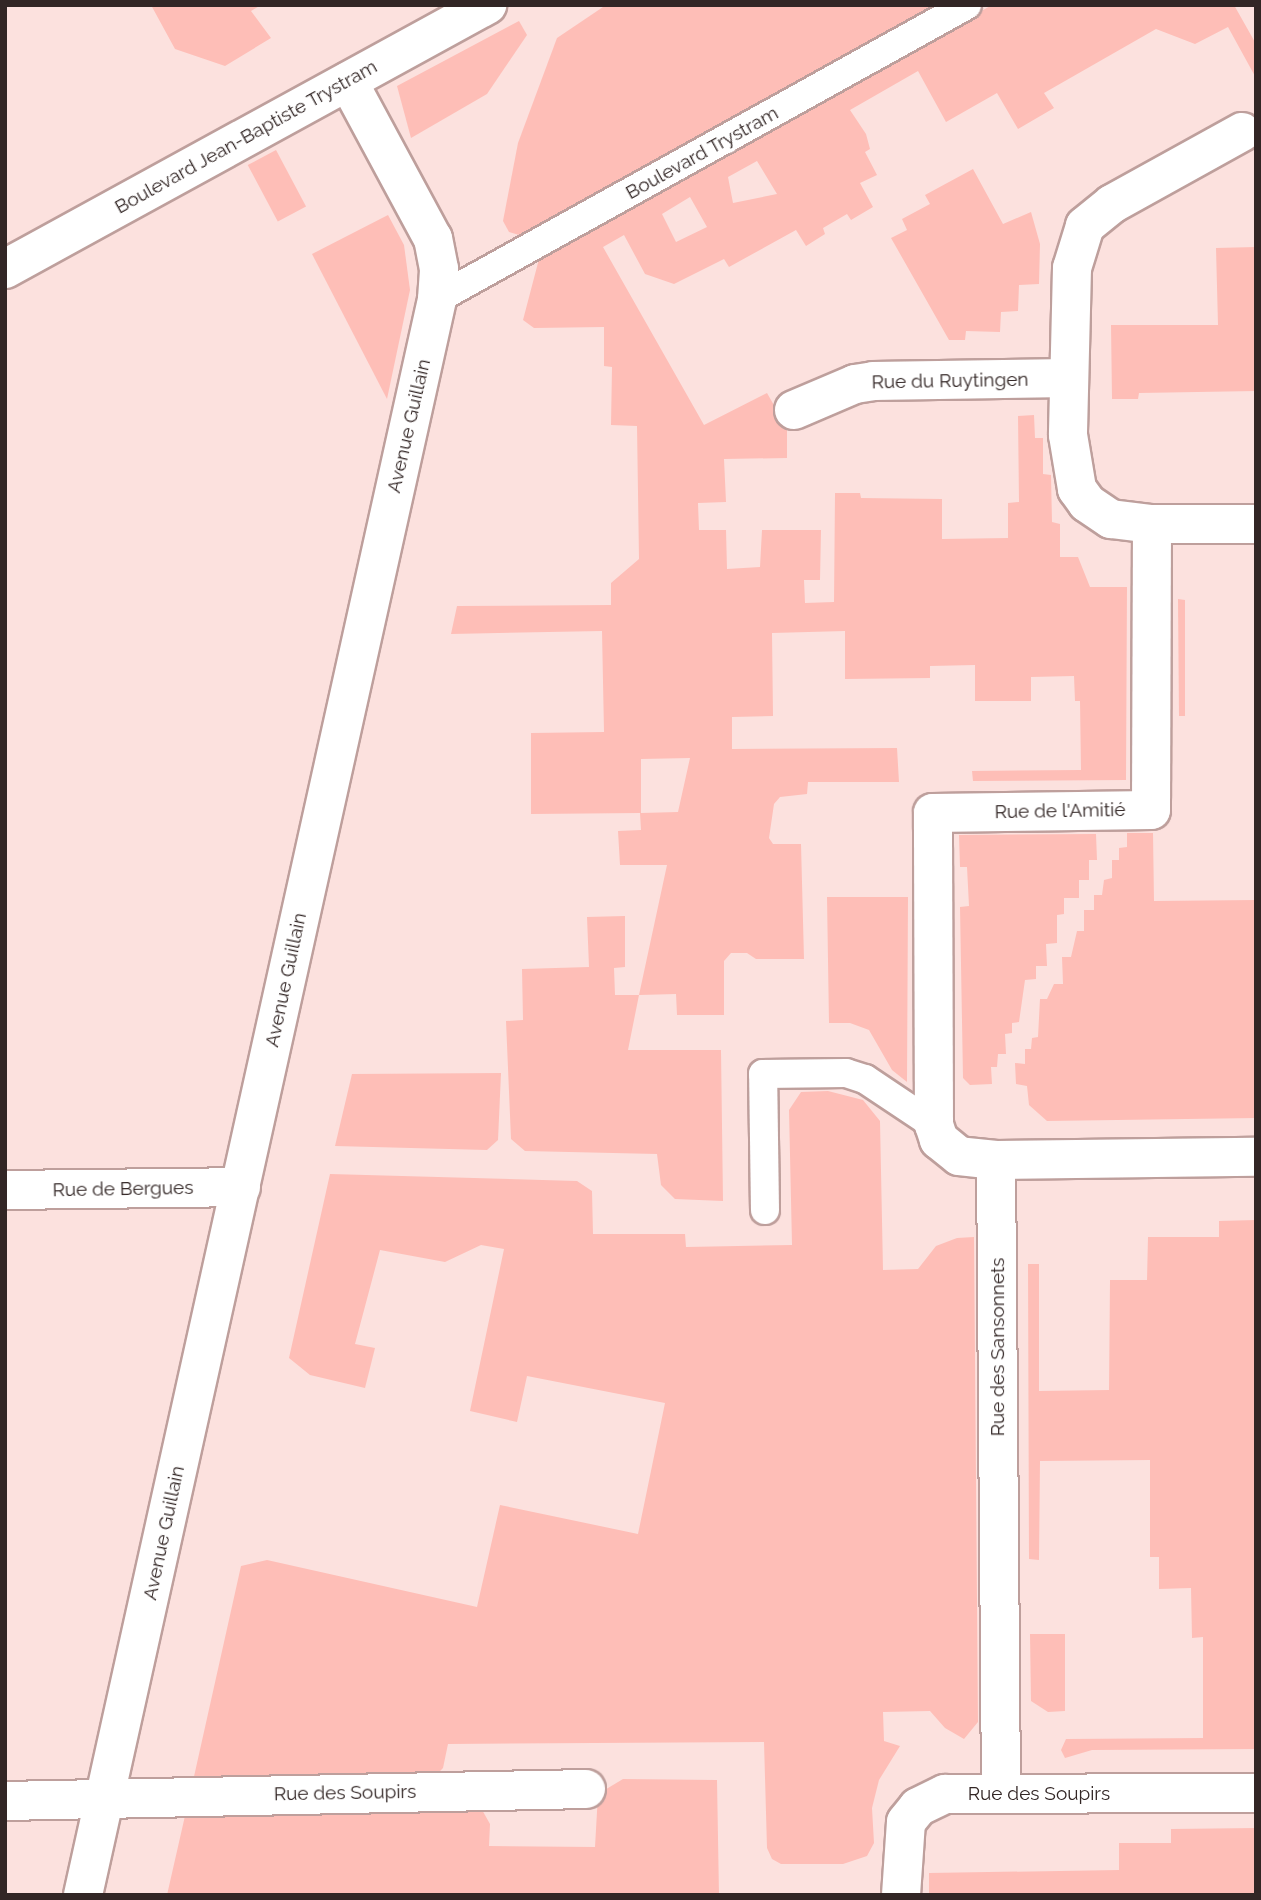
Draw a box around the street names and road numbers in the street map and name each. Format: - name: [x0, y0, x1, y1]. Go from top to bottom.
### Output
- street label: Boulevard Jean-Baptiste Trystram: [110, 55, 382, 219]
- street label: Boulevard Trystram: [622, 102, 782, 204]
- street label: Avenue Guillain: [383, 357, 435, 495]
- street label: Rue du Ruytingen: [871, 368, 1029, 394]
- street label: Rue de l'Amitié: [994, 798, 1126, 824]
- street label: Avenue Guillain: [261, 911, 311, 1049]
- street label: Rue de Bergues: [52, 1176, 194, 1202]
- street label: Rue des Sansonnets: [987, 1258, 1009, 1436]
- street label: Avenue Guillain: [139, 1464, 189, 1602]
- street label: Rue des Soupirs: [274, 1780, 416, 1806]
- street label: Rue des Soupirs: [968, 1783, 1110, 1805]

